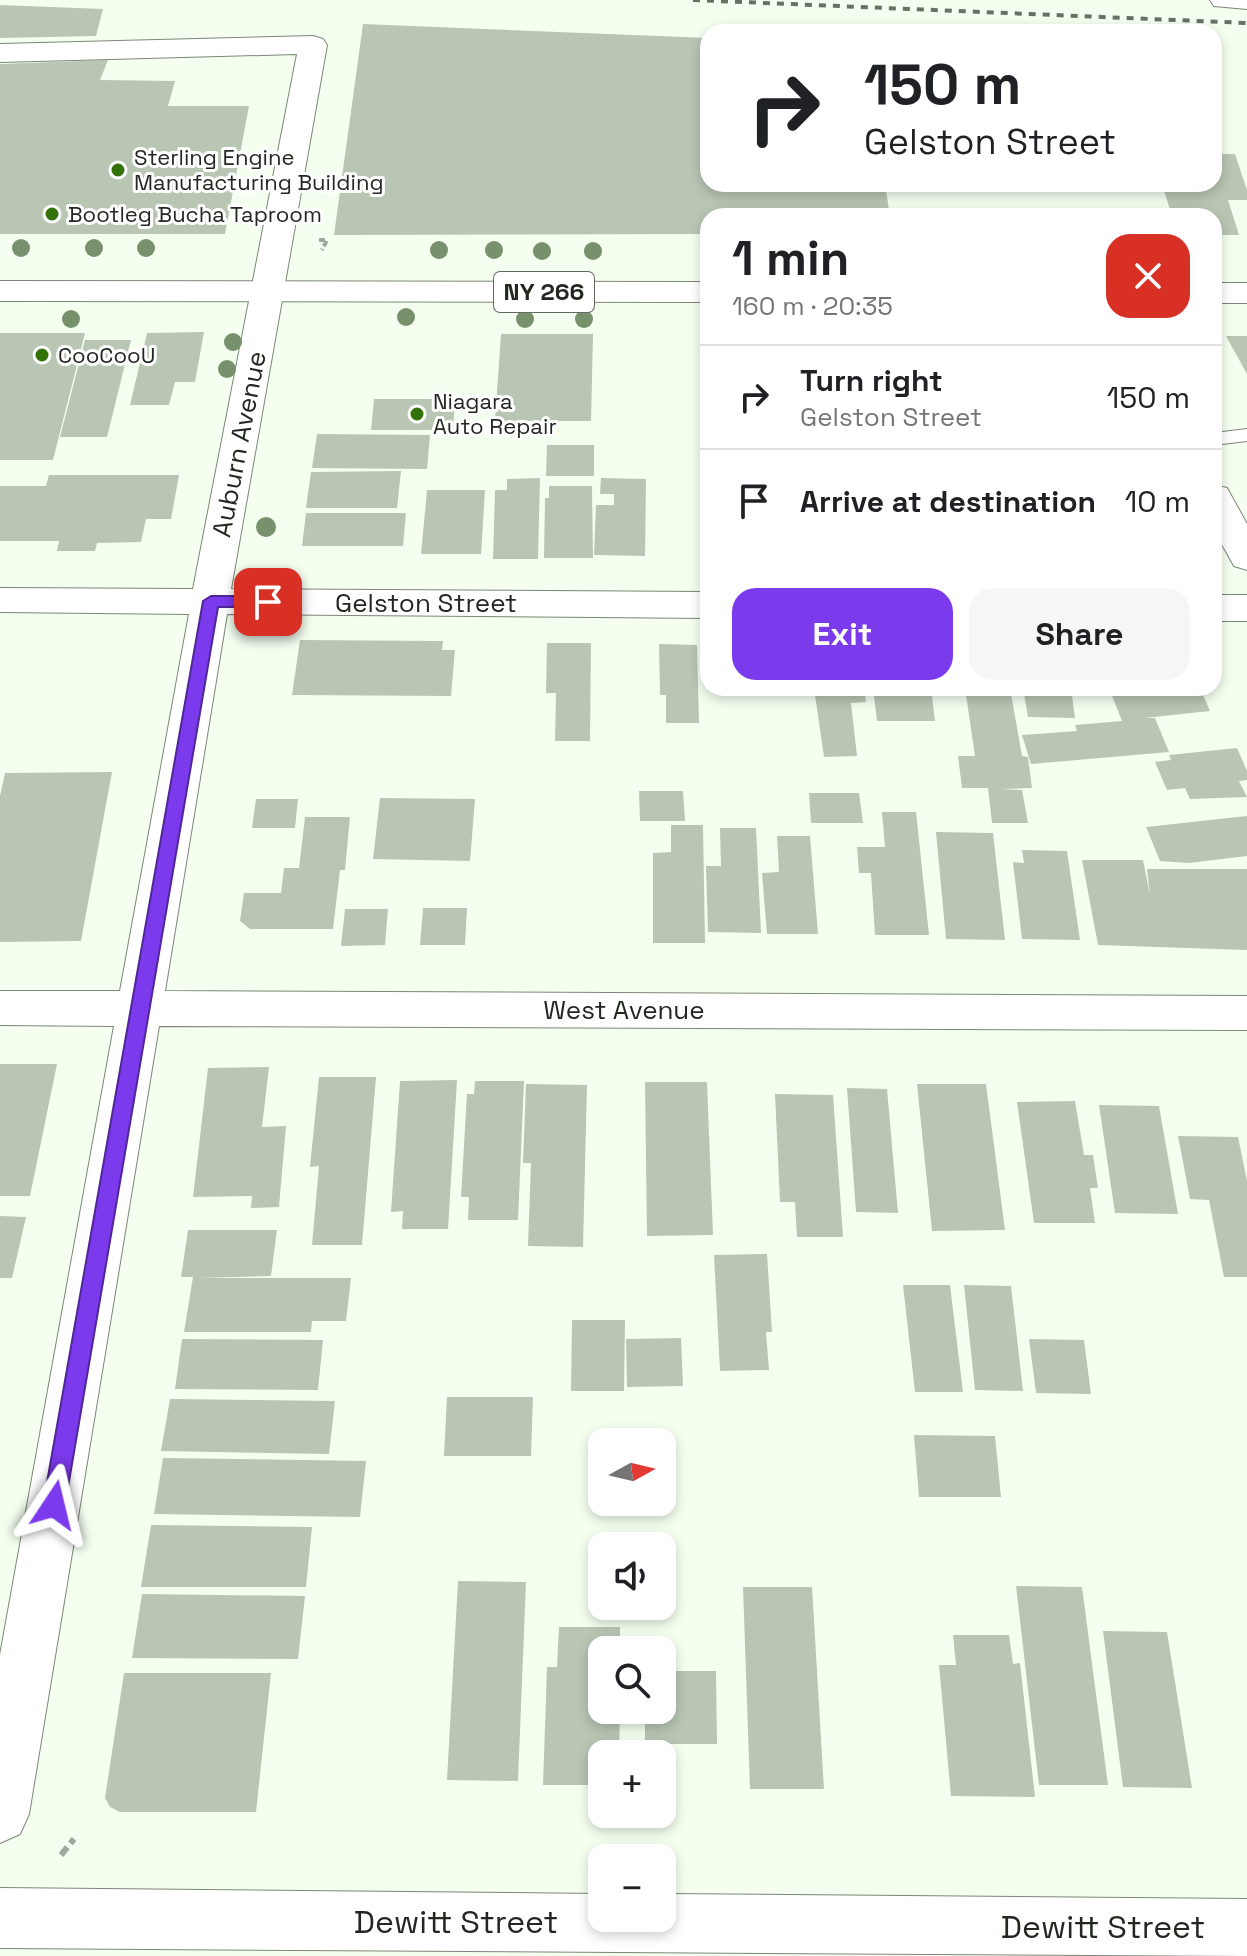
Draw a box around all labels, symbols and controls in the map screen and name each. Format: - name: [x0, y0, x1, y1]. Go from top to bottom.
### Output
- text: 150 m: [864, 49, 1021, 120]
- icon: right: [732, 56, 836, 160]
- text: Gelston Street: [864, 119, 1116, 165]
- place label: Sterling Engine Manufacturing Building: [134, 143, 384, 196]
- marker: Sterling Engine Manufacturing Building: [109, 161, 127, 179]
- place label: Bootleg Bucha Taproom: [68, 200, 322, 228]
- marker: Bootleg Bucha Taproom: [43, 205, 61, 223]
- text: 1 min: [732, 228, 849, 289]
- button: close: [1106, 234, 1190, 318]
- road number: NY 266: [494, 272, 594, 312]
- text: 160 m · 20:35: [732, 289, 893, 323]
- place label: CooCooU: [58, 341, 155, 369]
- marker: CooCooU: [33, 346, 51, 364]
- street label: Auburn Avenue: [204, 348, 274, 540]
- text: Turn right: [800, 361, 943, 400]
- icon: right: [732, 375, 776, 419]
- text: 150 m: [1107, 378, 1190, 417]
- place label: Niagara Auto Repair: [433, 387, 557, 440]
- text: Gelston Street: [800, 400, 982, 434]
- marker: Niagara Auto Repair: [408, 405, 426, 423]
- icon: arrive: [732, 479, 776, 523]
- text: Arrive at destination: [800, 482, 1096, 521]
- text: 10 m: [1125, 482, 1190, 521]
- pin: [234, 568, 302, 636]
- icon: arrive: [246, 580, 290, 624]
- street label: Gelston Street: [335, 586, 517, 620]
- button: Exit: [732, 588, 953, 680]
- button: Share: [969, 588, 1190, 680]
- street label: West Avenue: [543, 993, 705, 1027]
- north arrow: [588, 1428, 676, 1516]
- map controls: [588, 1428, 676, 1932]
- position arrow: [12, 1463, 96, 1547]
- button: sound: [588, 1532, 676, 1620]
- button: search: [588, 1636, 676, 1724]
- button: +: [588, 1740, 676, 1828]
- button: −: [588, 1844, 676, 1932]
- street label: Dewitt Street: [354, 1902, 558, 1942]
- street label: Dewitt Street: [1001, 1907, 1205, 1947]

